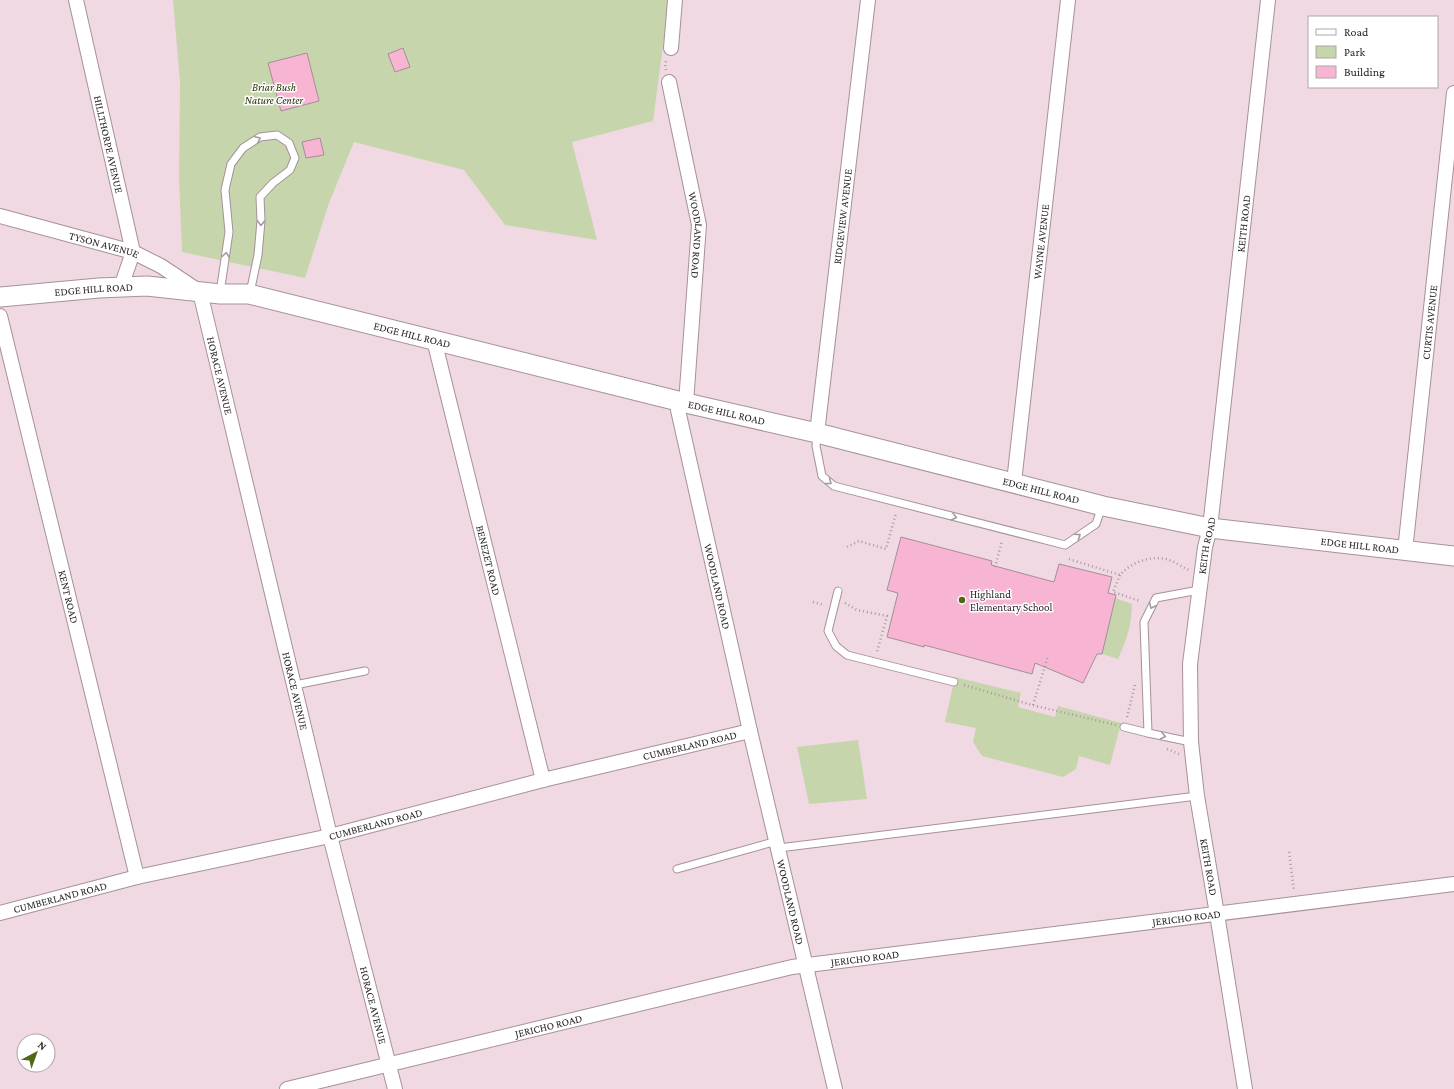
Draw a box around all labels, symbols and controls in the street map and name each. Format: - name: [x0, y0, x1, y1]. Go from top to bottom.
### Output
- legend: [1308, 16, 1438, 88]
- text: Road: [1344, 25, 1369, 39]
- text: Park: [1344, 45, 1366, 59]
- text: Building: [1344, 65, 1385, 79]
- park label: Briar Bush Nature Center: [245, 81, 304, 106]
- street label: HILLTHORPE AVENUE: [92, 94, 126, 194]
- one-way arrow: [254, 136, 261, 144]
- street label: RIDGEVIEW AVENUE: [831, 168, 854, 265]
- street label: WOODLAND ROAD: [686, 191, 705, 279]
- street label: KEITH ROAD: [1234, 194, 1253, 253]
- street label: WAYNE AVENUE: [1031, 203, 1051, 280]
- one-way arrow: [256, 220, 265, 226]
- street label: TYSON AVENUE: [68, 229, 141, 260]
- one-way arrow: [221, 252, 230, 258]
- street label: EDGE HILL ROAD: [54, 281, 133, 298]
- street label: CURTIS AVENUE: [1420, 284, 1439, 360]
- street label: EDGE HILL ROAD: [372, 319, 452, 350]
- street label: HORACE AVENUE: [205, 335, 235, 416]
- street label: EDGE HILL ROAD: [687, 398, 766, 427]
- street label: EDGE HILL ROAD: [1001, 475, 1081, 506]
- one-way arrow: [825, 477, 832, 484]
- one-way arrow: [951, 512, 957, 520]
- street label: KEITH ROAD: [1196, 516, 1217, 575]
- street label: BENEZET ROAD: [474, 524, 503, 597]
- one-way arrow: [1074, 533, 1081, 541]
- street label: EDGE HILL ROAD: [1320, 535, 1400, 556]
- street label: WOODLAND ROAD: [702, 542, 733, 630]
- street label: KENT ROAD: [56, 569, 81, 625]
- place label: Highland Elementary School: [970, 588, 1053, 614]
- marker: Highland Elementary School: [957, 595, 967, 605]
- one-way arrow: [1149, 602, 1157, 610]
- street label: HORACE AVENUE: [280, 651, 310, 731]
- street label: CUMBERLAND ROAD: [642, 728, 738, 762]
- one-way arrow: [1160, 732, 1166, 740]
- street label: CUMBERLAND ROAD: [327, 806, 424, 842]
- street label: KEITH ROAD: [1198, 838, 1220, 896]
- street label: WOODLAND ROAD: [775, 858, 807, 946]
- street label: CUMBERLAND ROAD: [12, 879, 108, 915]
- street label: JERICHO ROAD: [1150, 907, 1221, 929]
- street label: JERICHO ROAD: [829, 948, 900, 969]
- street label: HORACE AVENUE: [358, 965, 389, 1045]
- street label: JERICHO ROAD: [513, 1012, 583, 1041]
- north arrow: [16, 1033, 56, 1073]
- text: N: [36, 1038, 50, 1053]

